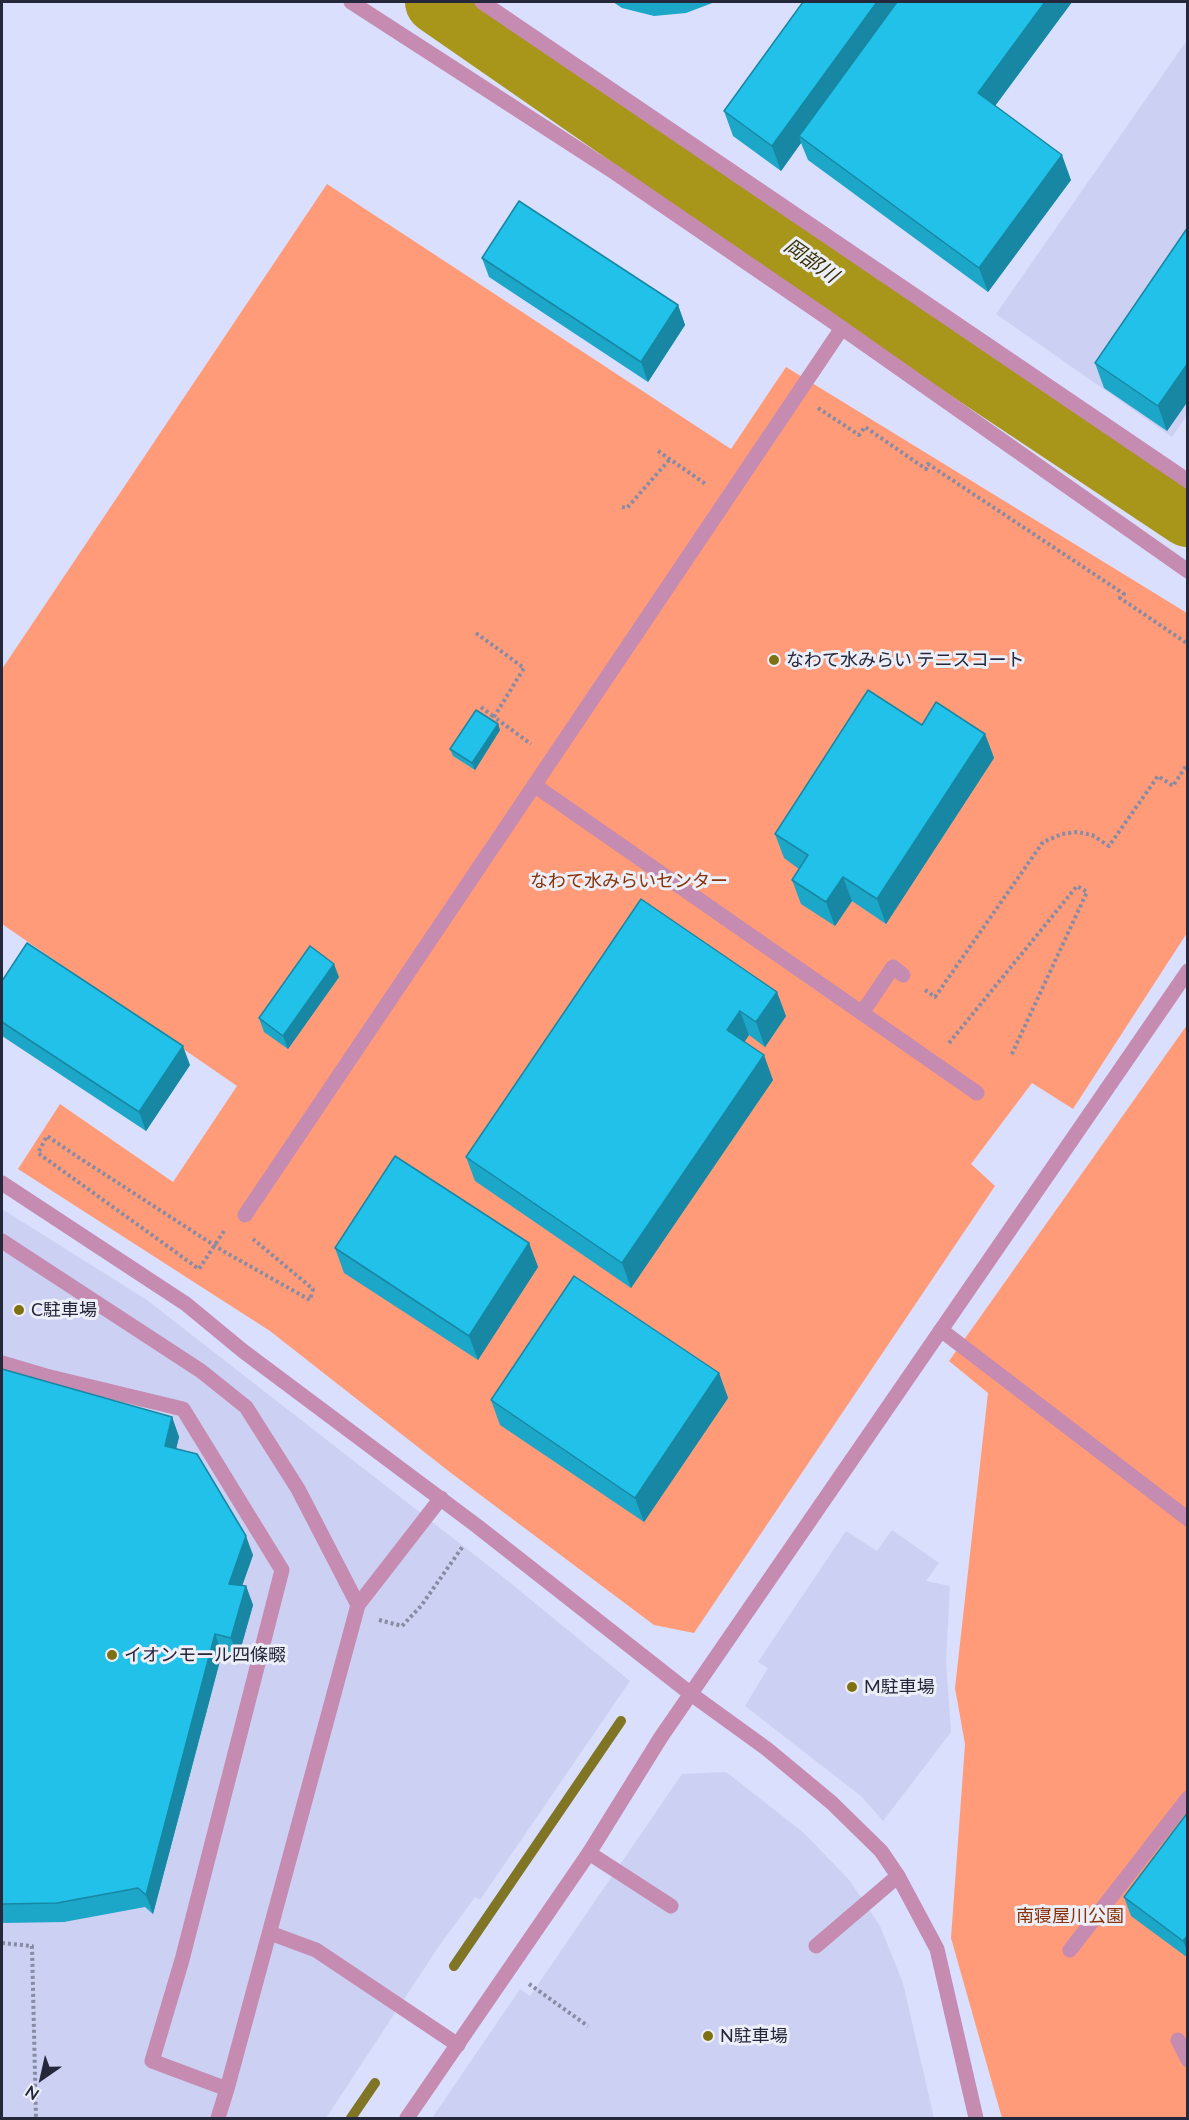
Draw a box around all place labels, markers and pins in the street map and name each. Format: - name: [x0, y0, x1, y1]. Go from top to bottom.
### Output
- place label: なわて水みらい テニスコート: [786, 649, 1025, 671]
- marker: なわて水みらい テニスコート: [767, 653, 781, 667]
- place label: C駐車場: [31, 1299, 97, 1321]
- marker: C駐車場: [12, 1303, 26, 1317]
- place label: イオンモール四條畷: [124, 1644, 286, 1666]
- marker: イオンモール四條畷: [105, 1648, 119, 1662]
- place label: M駐車場: [864, 1676, 935, 1698]
- marker: M駐車場: [845, 1680, 859, 1694]
- place label: N駐車場: [720, 2025, 788, 2047]
- marker: N駐車場: [701, 2029, 715, 2043]

